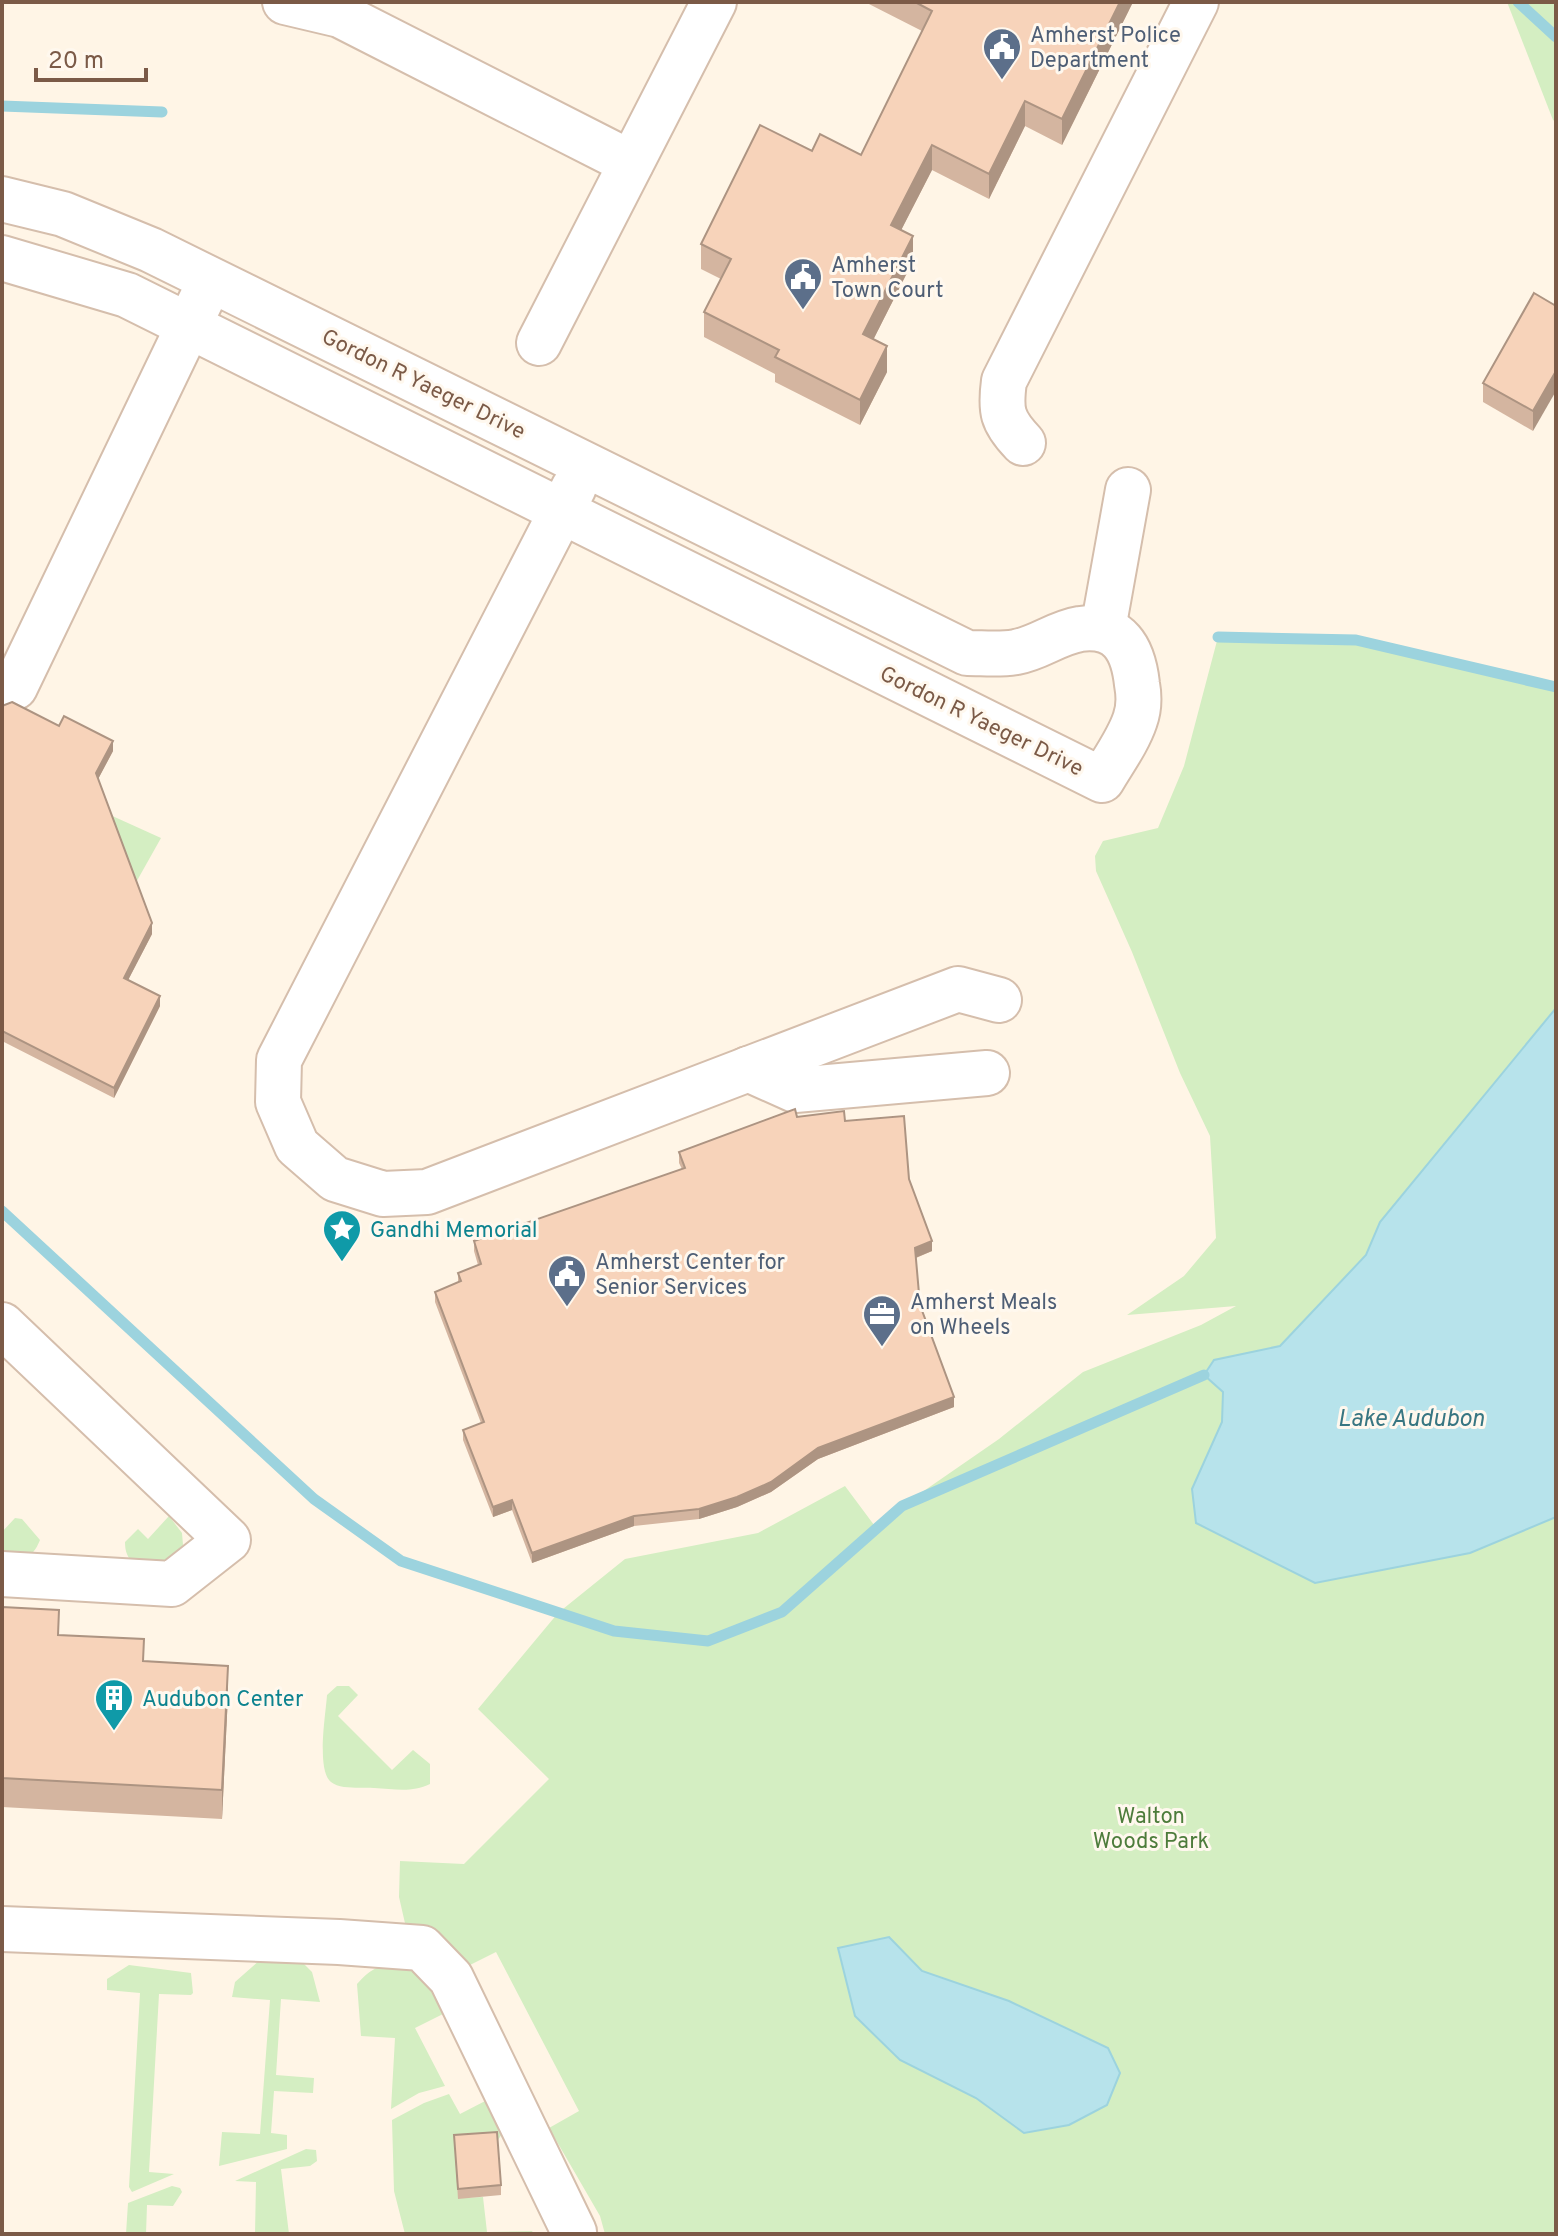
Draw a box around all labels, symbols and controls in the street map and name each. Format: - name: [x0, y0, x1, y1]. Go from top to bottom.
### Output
- place label: Amherst Police Department: [1030, 23, 1181, 75]
- public building icon: Amherst Police Department: [981, 26, 1023, 81]
- scale bar: [36, 32, 146, 82]
- text: 20 m: [48, 47, 104, 77]
- place label: Amherst Town Court: [831, 253, 944, 305]
- public building icon: Amherst Town Court: [782, 256, 824, 311]
- street label: Gordon R Yaeger Drive: [317, 324, 529, 446]
- street label: Gordon R Yaeger Drive: [875, 661, 1087, 783]
- place icon: Gandhi Memorial: [321, 1208, 363, 1263]
- place label: Gandhi Memorial: [370, 1218, 538, 1245]
- place label: Amherst Center for Senior Services: [595, 1250, 786, 1302]
- public building icon: Amherst Center for Senior Services: [546, 1253, 588, 1308]
- place label: Amherst Meals on Wheels: [910, 1290, 1057, 1342]
- office icon: Amherst Meals on Wheels: [861, 1293, 903, 1348]
- water label: Lake Audubon: [1338, 1405, 1484, 1435]
- building icon: Audubon Center: [93, 1677, 135, 1732]
- place label: Audubon Center: [142, 1687, 304, 1714]
- park label: Walton Woods Park: [1093, 1804, 1209, 1856]

